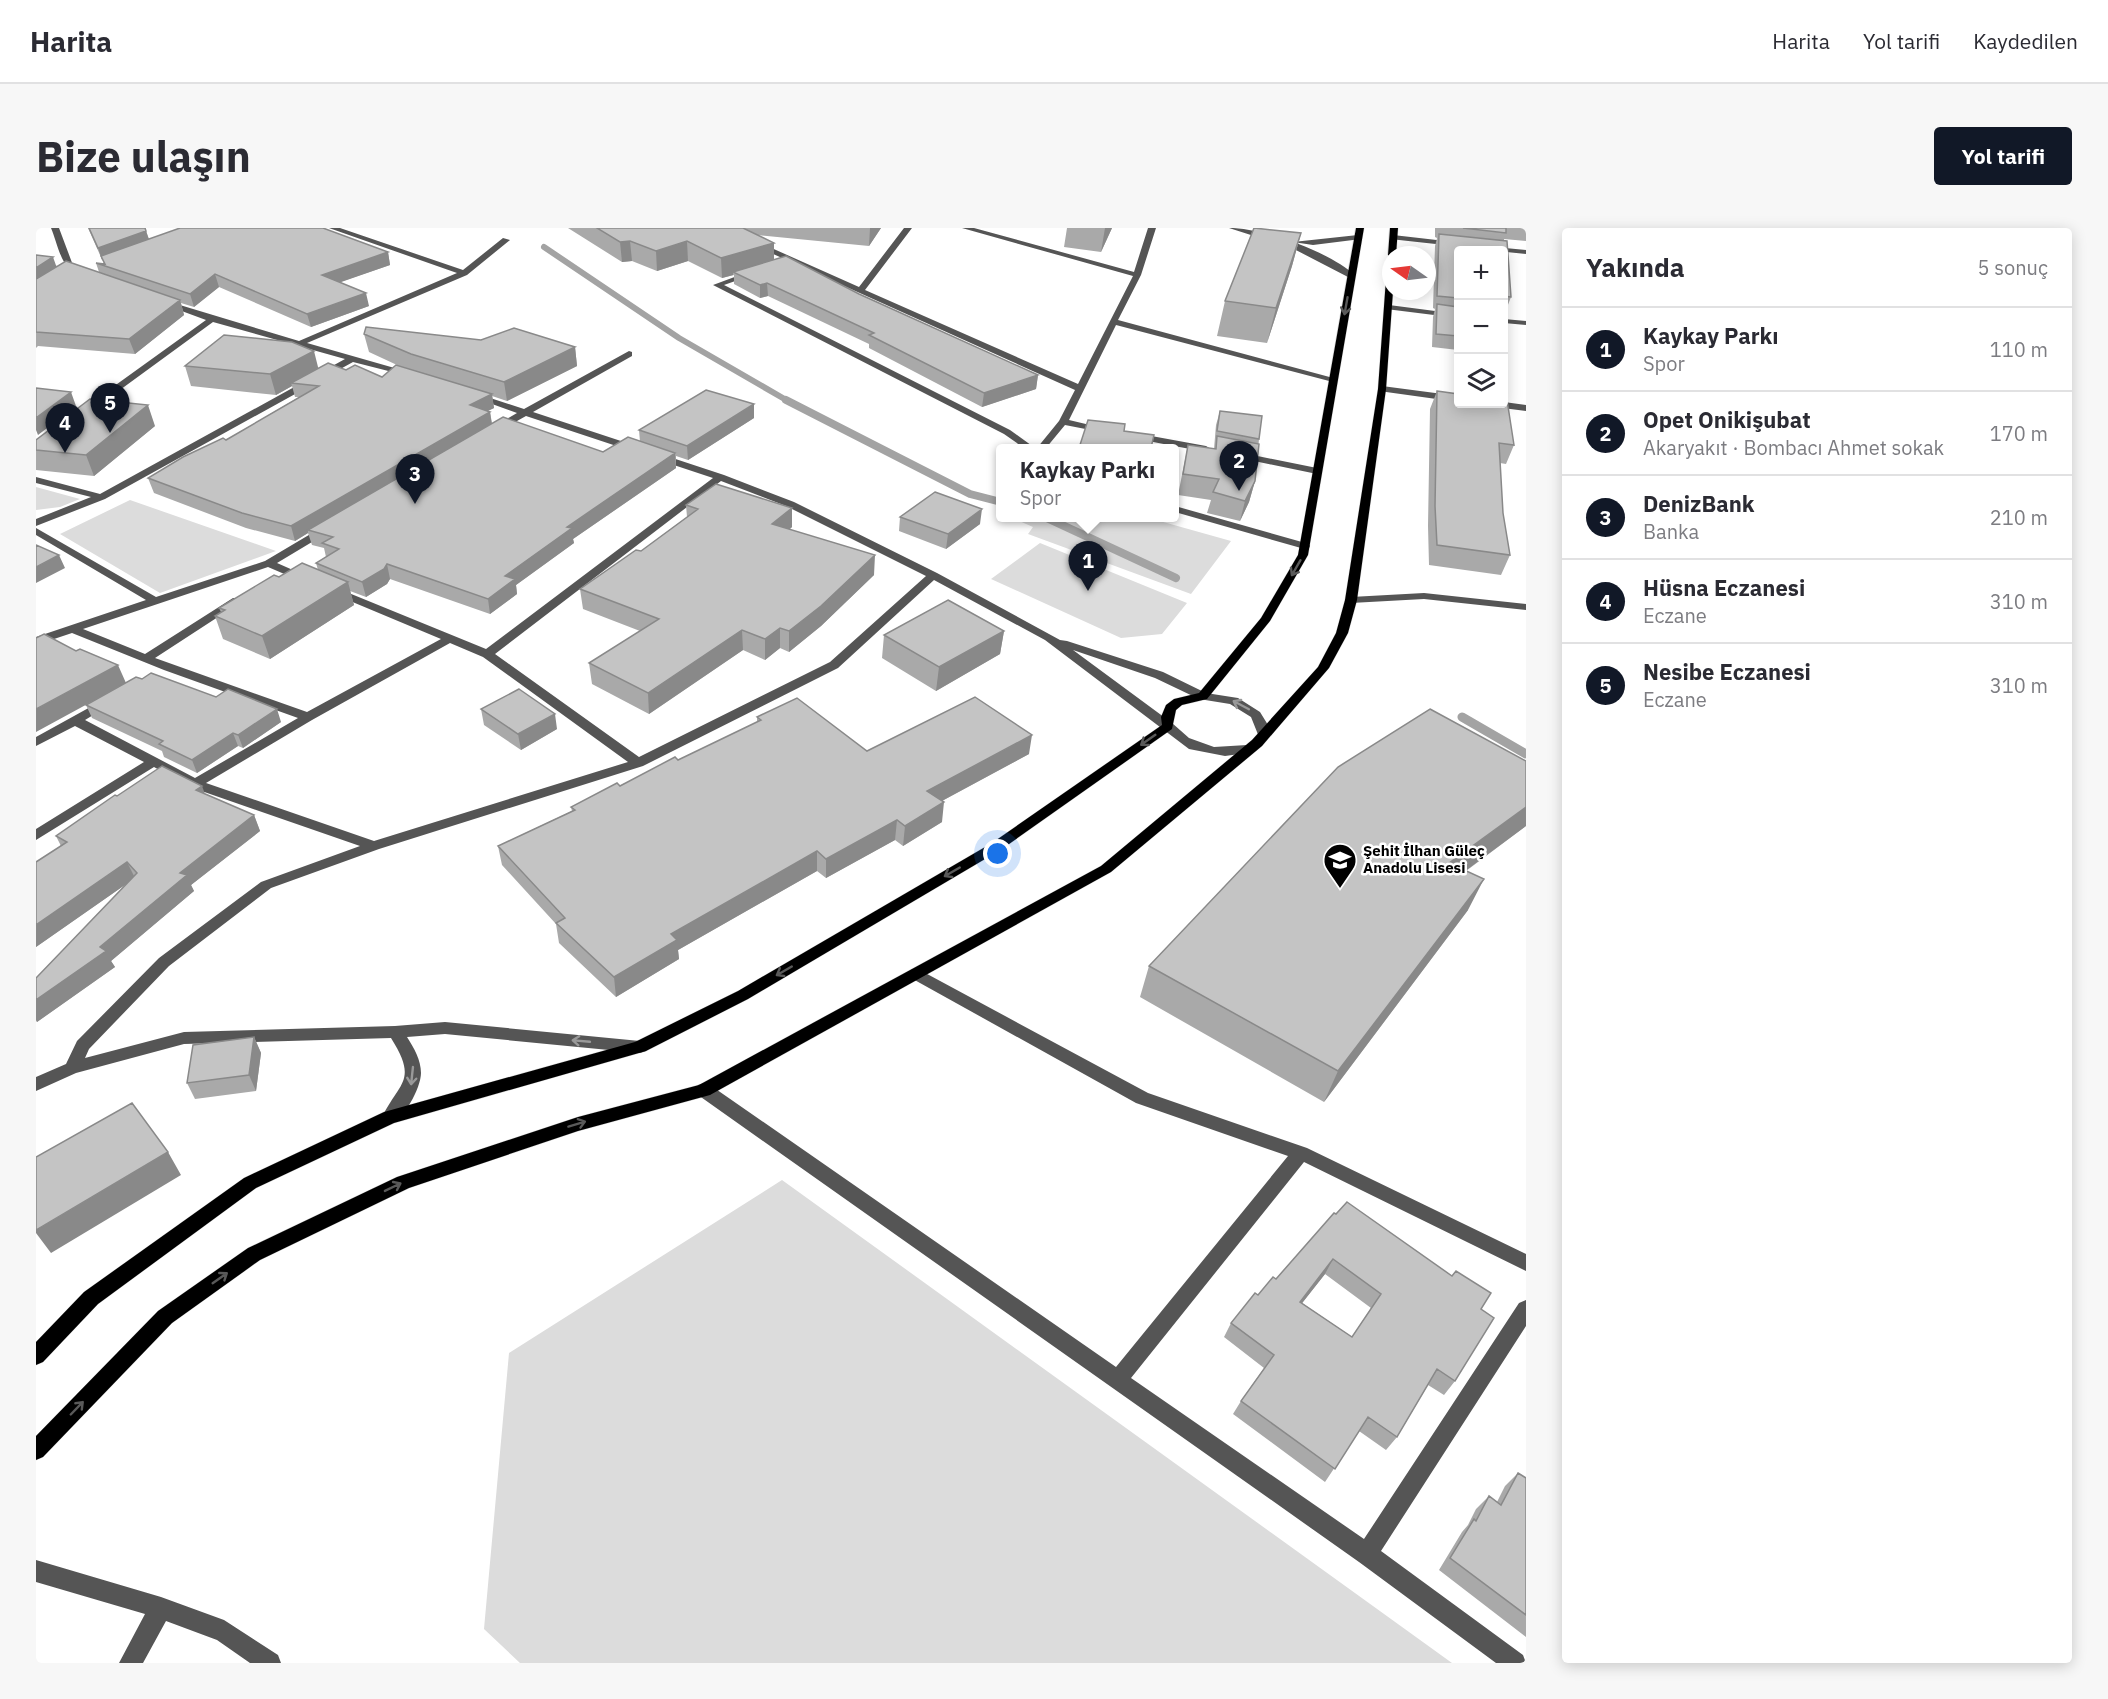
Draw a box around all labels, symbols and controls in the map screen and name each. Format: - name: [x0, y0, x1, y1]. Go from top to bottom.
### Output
- text: Harita: [30, 23, 112, 60]
- text: Harita: [1772, 27, 1830, 55]
- text: Yol tarifi: [1863, 27, 1940, 55]
- text: Kaydedilen: [1973, 27, 2078, 55]
- button: Yol tarifi: [1934, 127, 2072, 185]
- text: Bize ulaşın: [36, 129, 251, 184]
- north arrow: [1382, 246, 1436, 300]
- map controls: [1454, 246, 1508, 408]
- button: +: [1454, 246, 1508, 300]
- text: Yakında: [1586, 250, 1685, 284]
- text: 5 sonuç: [1978, 254, 2048, 281]
- one-way arrow: [1340, 296, 1351, 316]
- button: −: [1454, 300, 1508, 354]
- text: Kaykay Parkı: [1643, 321, 1779, 350]
- text: 1: [1600, 336, 1612, 363]
- text: 110 m: [1990, 336, 2048, 363]
- text: Spor: [1643, 350, 1685, 377]
- button: layers: [1454, 354, 1508, 408]
- pin: 5: [90, 384, 130, 433]
- pin: 4: [45, 404, 84, 453]
- text: Opet Onikişubat: [1643, 405, 1811, 434]
- text: 2: [1600, 420, 1612, 447]
- text: 170 m: [1990, 420, 2048, 447]
- text: Akaryakıt · Bombacı Ahmet sokak: [1643, 434, 1944, 461]
- pin: 2: [1220, 442, 1258, 491]
- popup: [996, 444, 1179, 522]
- pin: 3: [396, 454, 434, 504]
- text: Kaykay Parkı: [1020, 455, 1155, 484]
- text: Spor: [1020, 484, 1061, 511]
- text: DenizBank: [1643, 489, 1755, 518]
- text: 3: [1600, 504, 1612, 531]
- text: 210 m: [1990, 504, 2048, 531]
- text: Banka: [1643, 518, 1699, 545]
- pin: 1: [1068, 542, 1108, 591]
- one-way arrow: [1290, 559, 1302, 576]
- text: Hüsna Eczanesi: [1643, 573, 1805, 602]
- text: 4: [1600, 588, 1612, 615]
- text: 310 m: [1990, 588, 2048, 615]
- text: Eczane: [1643, 602, 1707, 629]
- text: Nesibe Eczanesi: [1643, 657, 1811, 686]
- text: 5: [1600, 672, 1612, 699]
- text: 310 m: [1990, 672, 2048, 699]
- text: Eczane: [1643, 686, 1707, 713]
- one-way arrow: [1232, 699, 1250, 710]
- one-way arrow: [1141, 734, 1157, 746]
- your location: [983, 839, 1012, 868]
- place label: Şehit İlhan Güleç Anadolu Lisesi: [1363, 841, 1485, 877]
- school or university icon: Şehit İlhan Güleç Anadolu Lisesi: [1322, 842, 1358, 889]
- one-way arrow: [944, 867, 961, 879]
- one-way arrow: [776, 966, 793, 978]
- one-way arrow: [572, 1035, 592, 1046]
- one-way arrow: [406, 1066, 417, 1085]
- one-way arrow: [567, 1118, 586, 1129]
- one-way arrow: [383, 1181, 401, 1192]
- one-way arrow: [212, 1271, 228, 1284]
- one-way arrow: [69, 1401, 84, 1416]

